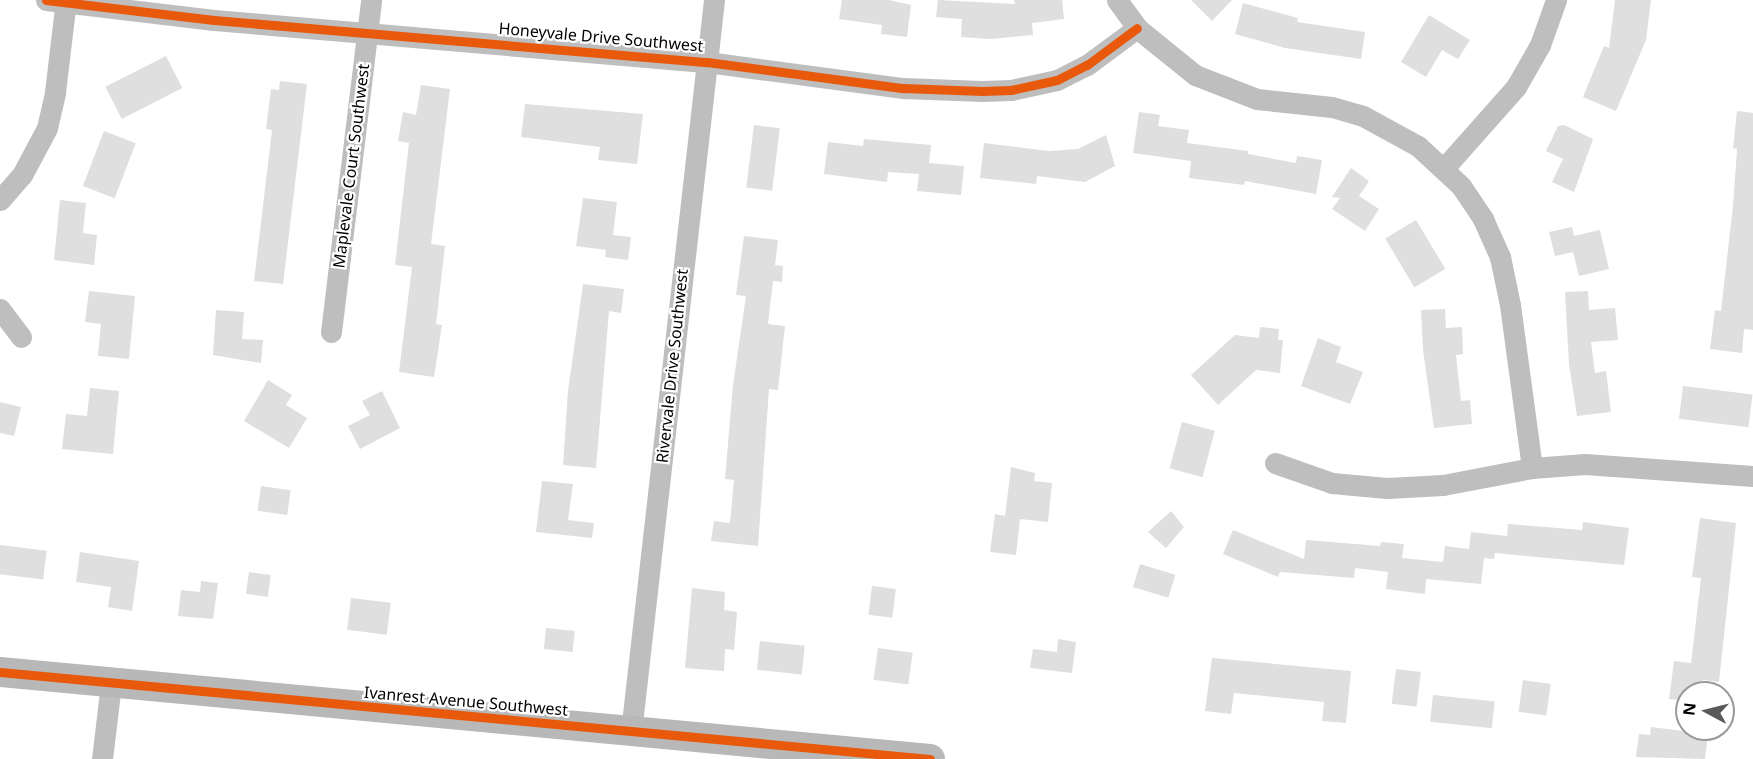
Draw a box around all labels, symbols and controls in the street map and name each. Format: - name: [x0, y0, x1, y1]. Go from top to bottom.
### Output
- street label: Honeyvale Drive Southwest: [498, 18, 704, 56]
- street label: Maplevale Court Southwest: [329, 63, 373, 269]
- street label: Rivervale Drive Southwest: [652, 268, 692, 464]
- north arrow: [1675, 681, 1735, 741]
- street label: Ivanrest Avenue Southwest: [363, 683, 569, 719]
- text: N: [1677, 701, 1701, 717]

